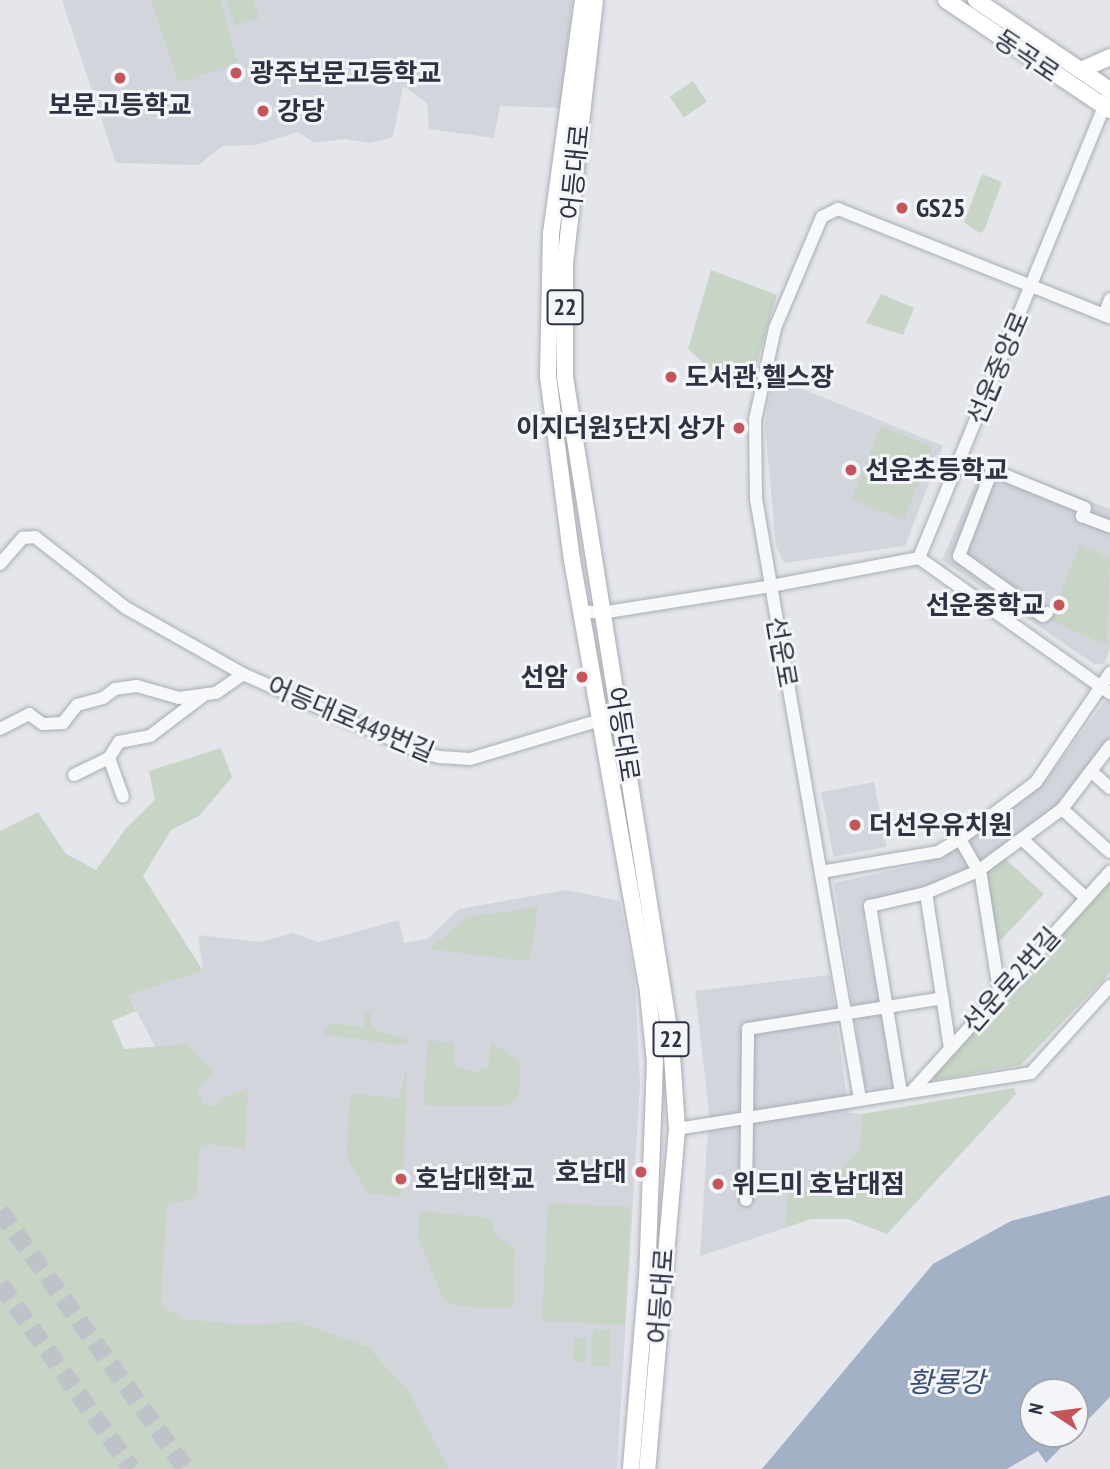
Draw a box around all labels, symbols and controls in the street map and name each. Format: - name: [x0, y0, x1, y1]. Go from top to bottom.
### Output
- street label: 동곡로: [989, 23, 1065, 89]
- place label: 광주보문고등학교: [250, 57, 441, 89]
- marker: 광주보문고등학교: [228, 65, 244, 81]
- marker: 보문고등학교: [112, 70, 128, 86]
- place label: 보문고등학교: [48, 89, 192, 121]
- place label: 강당: [277, 95, 325, 127]
- marker: 강당: [255, 103, 271, 119]
- street label: 어등대로: [554, 123, 596, 221]
- place label: GS25: [916, 192, 965, 224]
- marker: GS25: [894, 200, 910, 216]
- road number: 22: [546, 286, 584, 328]
- street label: 선운중앙로: [960, 307, 1036, 429]
- place label: 도서관,헬스장: [685, 361, 834, 393]
- marker: 도서관,헬스장: [663, 369, 679, 385]
- place label: 이지더원3단지 상가: [516, 412, 725, 444]
- marker: 이지더원3단지 상가: [731, 420, 747, 436]
- place label: 선운초등학교: [865, 454, 1009, 486]
- marker: 선운초등학교: [843, 462, 859, 478]
- place label: 선운중학교: [925, 589, 1045, 621]
- marker: 선운중학교: [1051, 597, 1067, 613]
- street label: 선운로: [760, 614, 804, 690]
- place label: 선암: [520, 661, 568, 693]
- marker: 선암: [574, 669, 590, 685]
- street label: 어등대로449번길: [263, 670, 439, 768]
- street label: 어등대로: [600, 684, 646, 784]
- place label: 더선우유치원: [869, 809, 1013, 841]
- marker: 더선우유치원: [847, 817, 863, 833]
- street label: 선운로2번길: [955, 921, 1067, 1039]
- road number: 22: [652, 1018, 690, 1059]
- place label: 호남대: [555, 1156, 627, 1188]
- place label: 호남대학교: [415, 1163, 535, 1195]
- marker: 호남대: [633, 1164, 649, 1180]
- place label: 위드미 호남대점: [732, 1168, 905, 1200]
- marker: 호남대학교: [393, 1171, 409, 1187]
- marker: 위드미 호남대점: [710, 1176, 726, 1192]
- street label: 어등대로: [642, 1247, 680, 1345]
- water label: 황룡강: [907, 1365, 985, 1399]
- north arrow: [1019, 1378, 1089, 1448]
- text: N: [1023, 1401, 1048, 1416]

